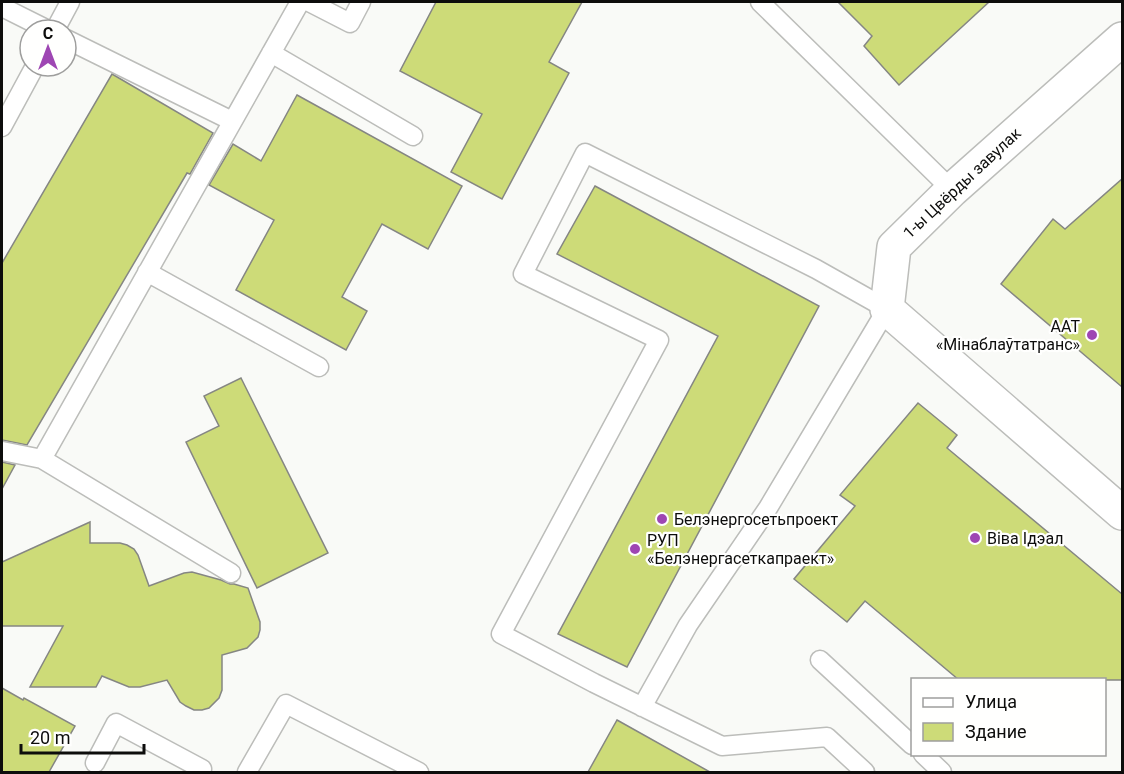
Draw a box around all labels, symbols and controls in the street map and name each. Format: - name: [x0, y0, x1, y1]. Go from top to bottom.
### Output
- north arrow: [18, 18, 78, 78]
- text: С: [43, 24, 53, 43]
- street label: 1-ы Цвёрды завулак: [899, 123, 1025, 242]
- place label: ААТ «Мінаблаўтатранс»: [936, 317, 1080, 354]
- marker: ААТ «Мінаблаўтатранс»: [1085, 328, 1099, 342]
- place label: Белэнергосетьпроект: [674, 510, 838, 529]
- marker: Белэнергосетьпроект: [655, 512, 669, 526]
- place label: Віва Ідэал: [987, 529, 1063, 548]
- place label: РУП «Белэнергасеткапраект»: [647, 531, 834, 568]
- marker: Віва Ідэал: [968, 531, 982, 545]
- marker: РУП «Белэнергасеткапраект»: [628, 542, 642, 556]
- legend: [911, 678, 1106, 756]
- text: Улица: [965, 691, 1017, 712]
- scale bar: [21, 717, 144, 755]
- text: Здание: [965, 721, 1027, 742]
- text: 20 m: [30, 727, 70, 748]

